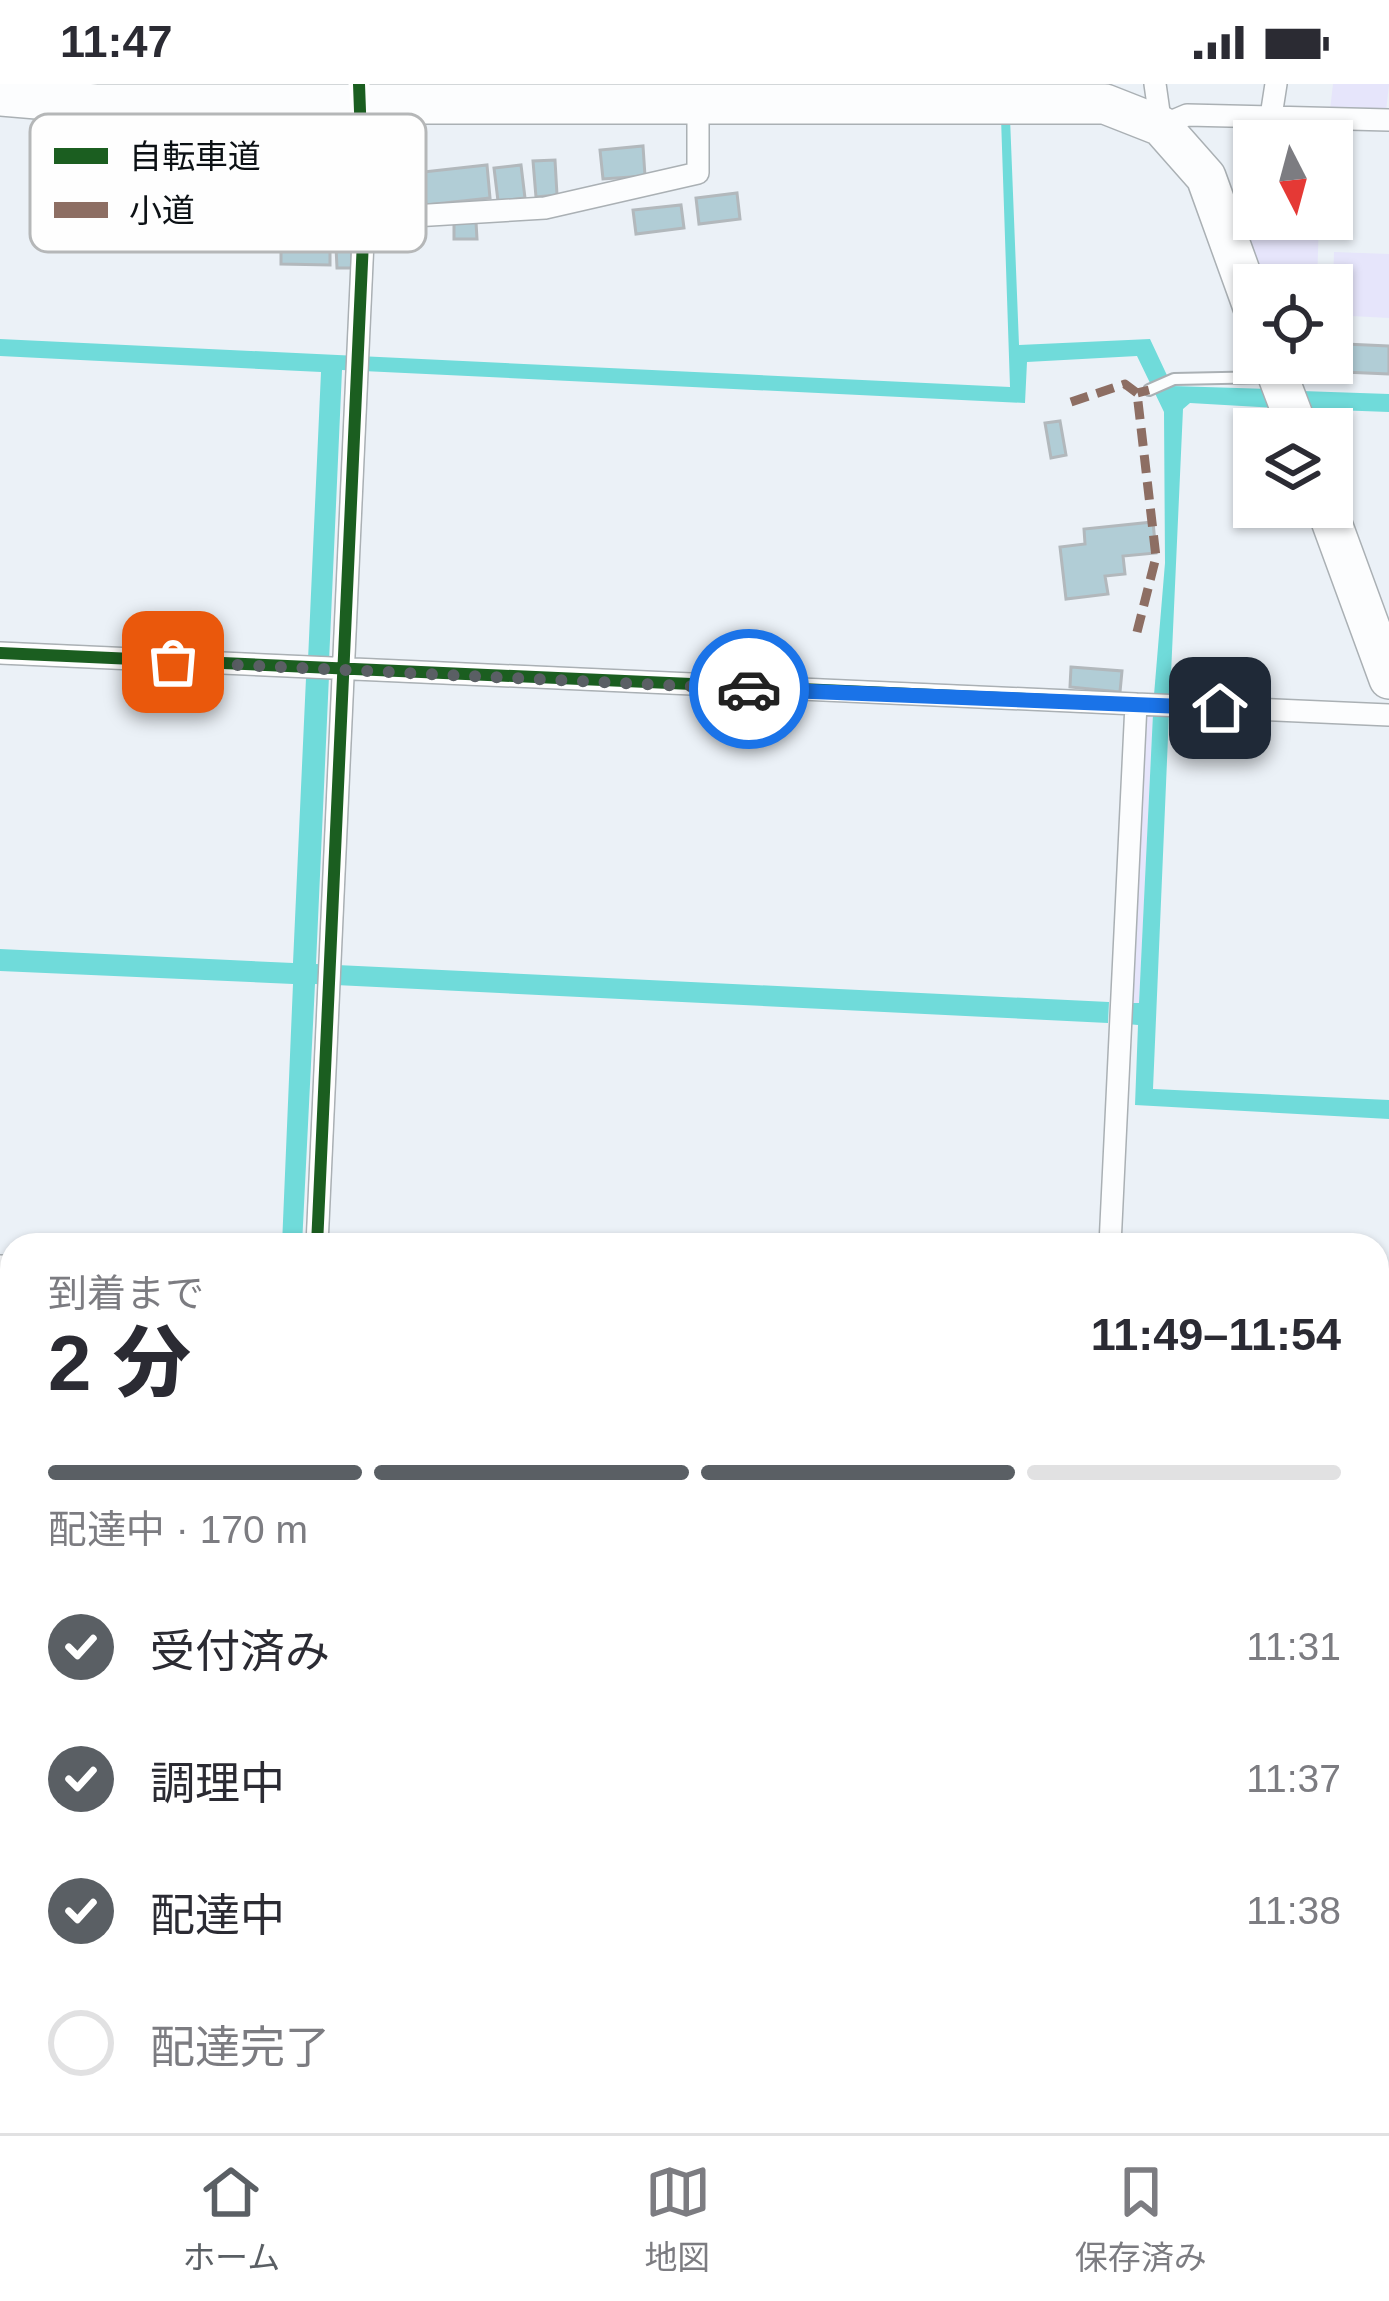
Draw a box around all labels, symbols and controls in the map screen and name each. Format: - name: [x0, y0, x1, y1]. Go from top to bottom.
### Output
- text: 11:47: [60, 16, 173, 67]
- legend: [30, 114, 426, 252]
- north arrow: [1233, 120, 1353, 240]
- map controls: [1233, 120, 1353, 528]
- text: 自転車道: [129, 138, 261, 175]
- text: 小道: [129, 192, 195, 229]
- button: locate: [1233, 264, 1353, 384]
- button: layers: [1233, 408, 1353, 528]
- pin: [122, 611, 224, 713]
- icon: bag: [140, 629, 206, 695]
- courier: [689, 629, 809, 749]
- icon: car: [716, 656, 782, 722]
- pin: [1169, 657, 1271, 759]
- icon: home: [1187, 675, 1253, 741]
- text: 到着まで: [48, 1272, 204, 1315]
- text: 11:49–11:54: [1091, 1309, 1341, 1360]
- text: 2 分: [48, 1319, 191, 1407]
- text: 配達中 · 170 m: [48, 1508, 308, 1551]
- icon: check: [48, 1614, 114, 1680]
- text: 11:31: [1246, 1625, 1341, 1668]
- text: 受付済み: [150, 1626, 330, 1677]
- icon: check: [48, 1746, 114, 1812]
- text: 11:37: [1246, 1757, 1341, 1800]
- text: 調理中: [150, 1758, 285, 1809]
- icon: check: [48, 1878, 114, 1944]
- text: 11:38: [1246, 1889, 1341, 1932]
- text: 配達中: [150, 1890, 285, 1941]
- text: 配達完了: [150, 2022, 330, 2073]
- tab: ホーム: [182, 2159, 280, 2279]
- tab: 地図: [645, 2159, 711, 2279]
- tab: 保存済み: [1075, 2159, 1207, 2279]

